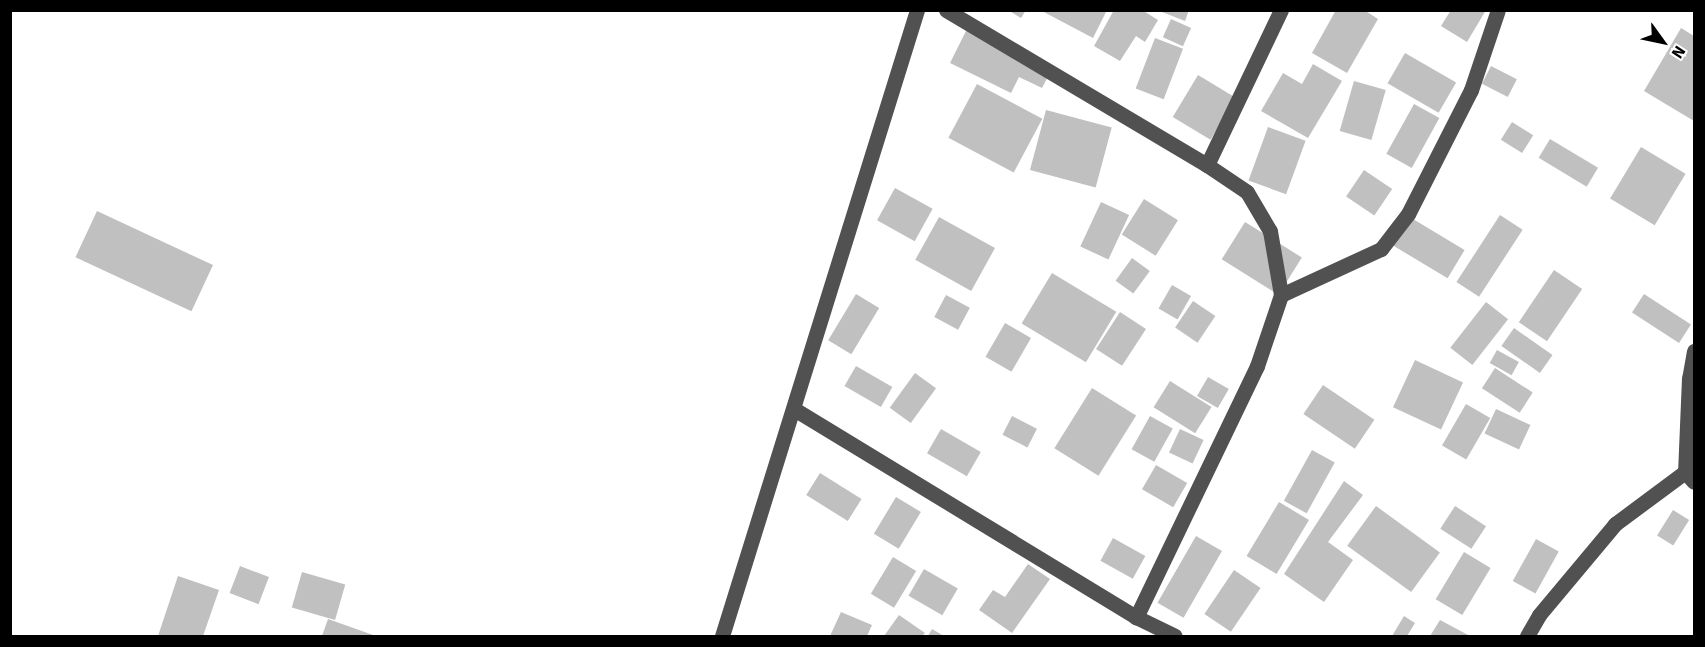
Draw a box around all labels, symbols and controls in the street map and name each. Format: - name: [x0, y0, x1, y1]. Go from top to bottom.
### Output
- north arrow: [1633, 12, 1693, 72]
- text: N: [1667, 42, 1690, 62]

